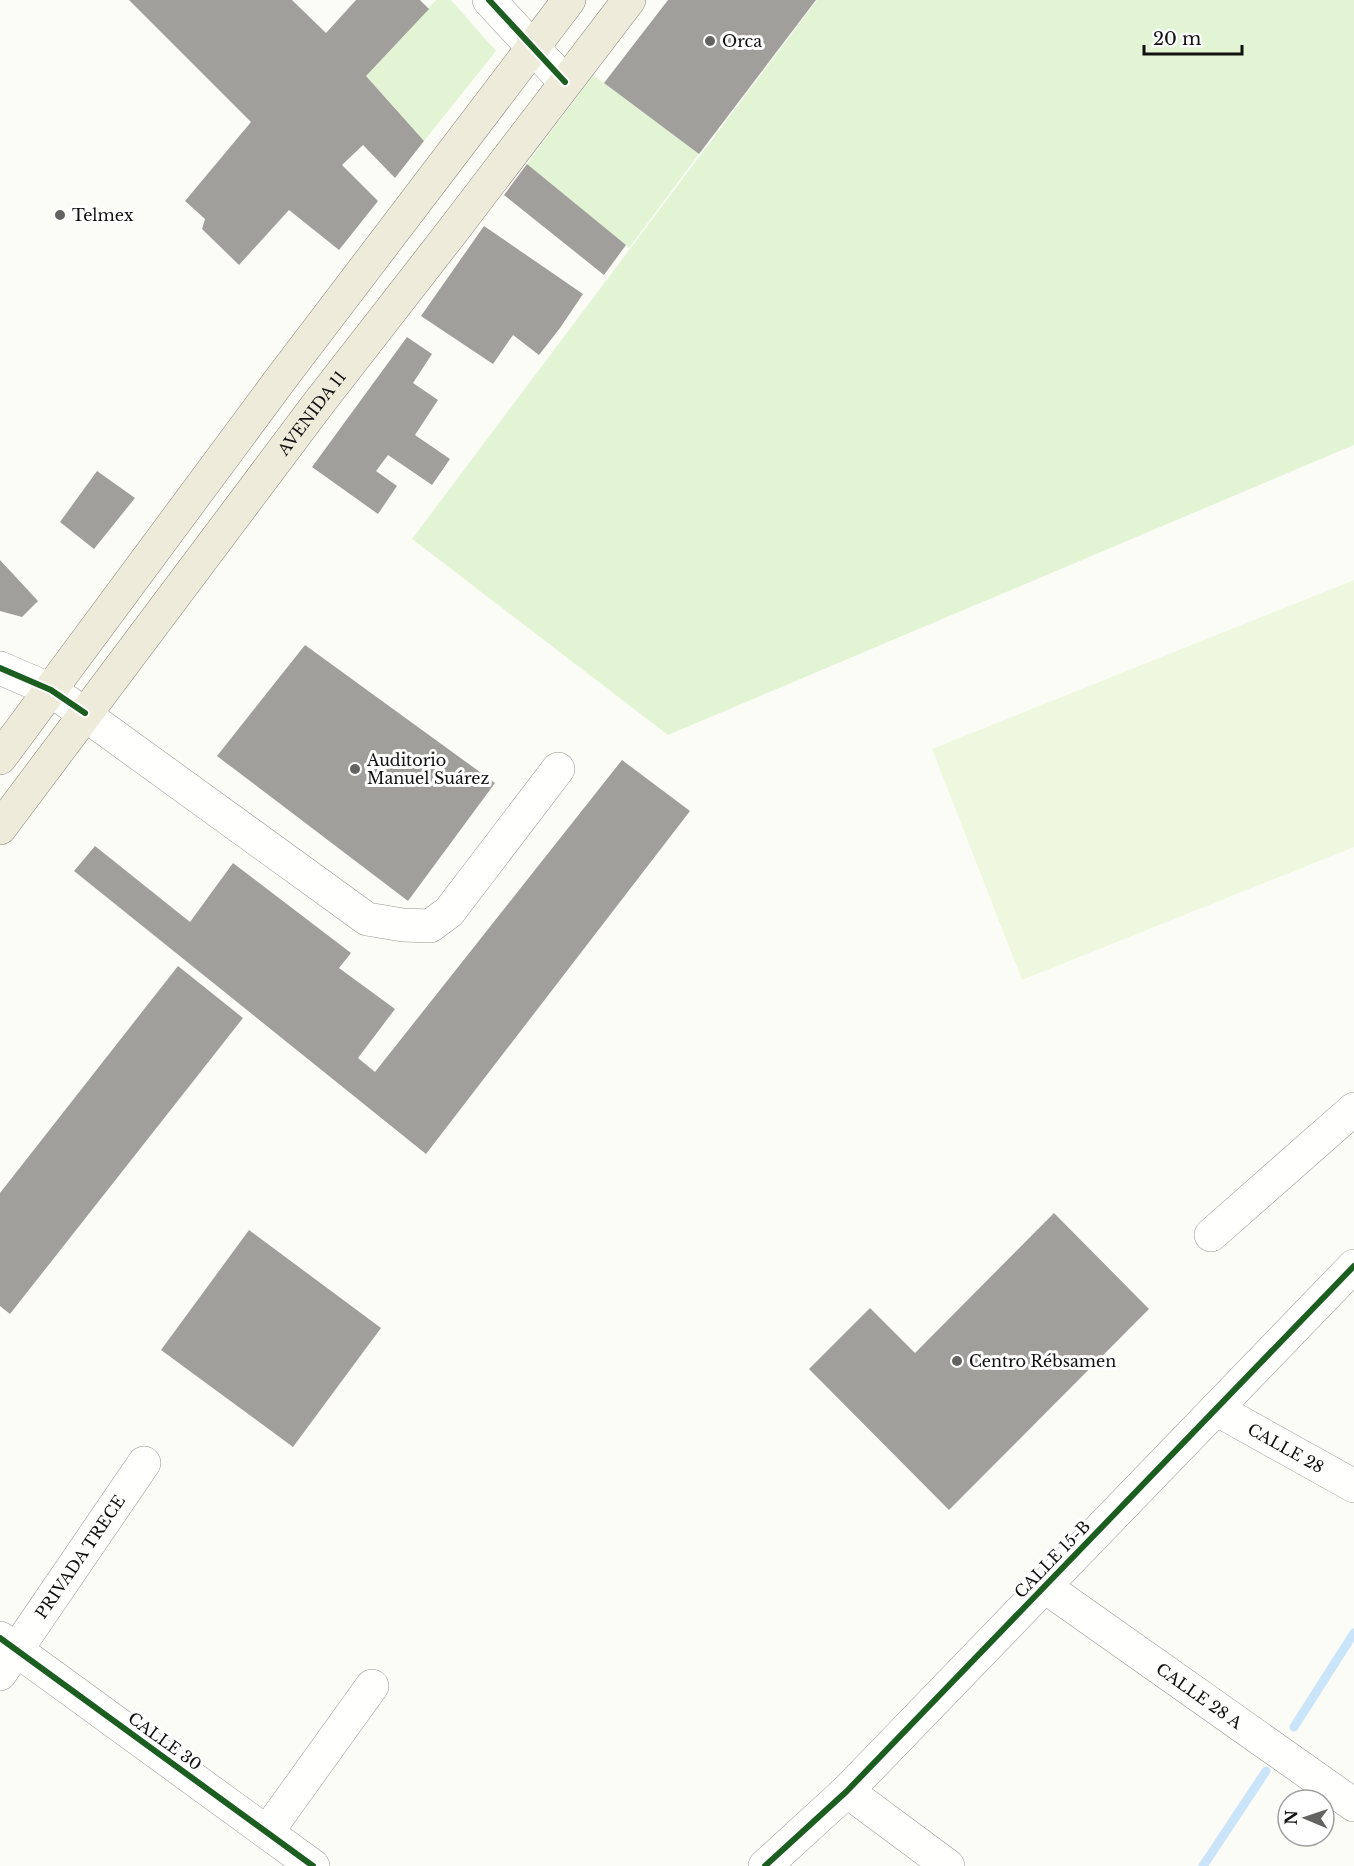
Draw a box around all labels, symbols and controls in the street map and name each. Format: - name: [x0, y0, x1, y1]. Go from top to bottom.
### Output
- scale bar: [1144, 18, 1242, 56]
- text: 20 m: [1153, 28, 1201, 50]
- place label: Orca: [722, 31, 762, 51]
- marker: Orca: [703, 34, 717, 48]
- place label: Telmex: [72, 205, 134, 225]
- marker: Telmex: [53, 208, 67, 222]
- street label: AVENIDA 11: [273, 367, 350, 460]
- place label: Auditorio Manuel Suárez: [366, 750, 490, 788]
- marker: Auditorio Manuel Suárez: [348, 762, 362, 776]
- place label: Centro Rébsamen: [969, 1351, 1116, 1371]
- marker: Centro Rébsamen: [950, 1354, 964, 1368]
- street label: CALLE 28: [1244, 1419, 1328, 1477]
- street label: PRIVADA TRECE: [31, 1491, 129, 1622]
- street label: CALLE 15-B: [1010, 1516, 1094, 1602]
- street label: CALLE 28 A: [1152, 1658, 1247, 1733]
- street label: CALLE 30: [124, 1708, 206, 1774]
- north arrow: [1276, 1788, 1336, 1848]
- text: N: [1281, 1810, 1301, 1825]

